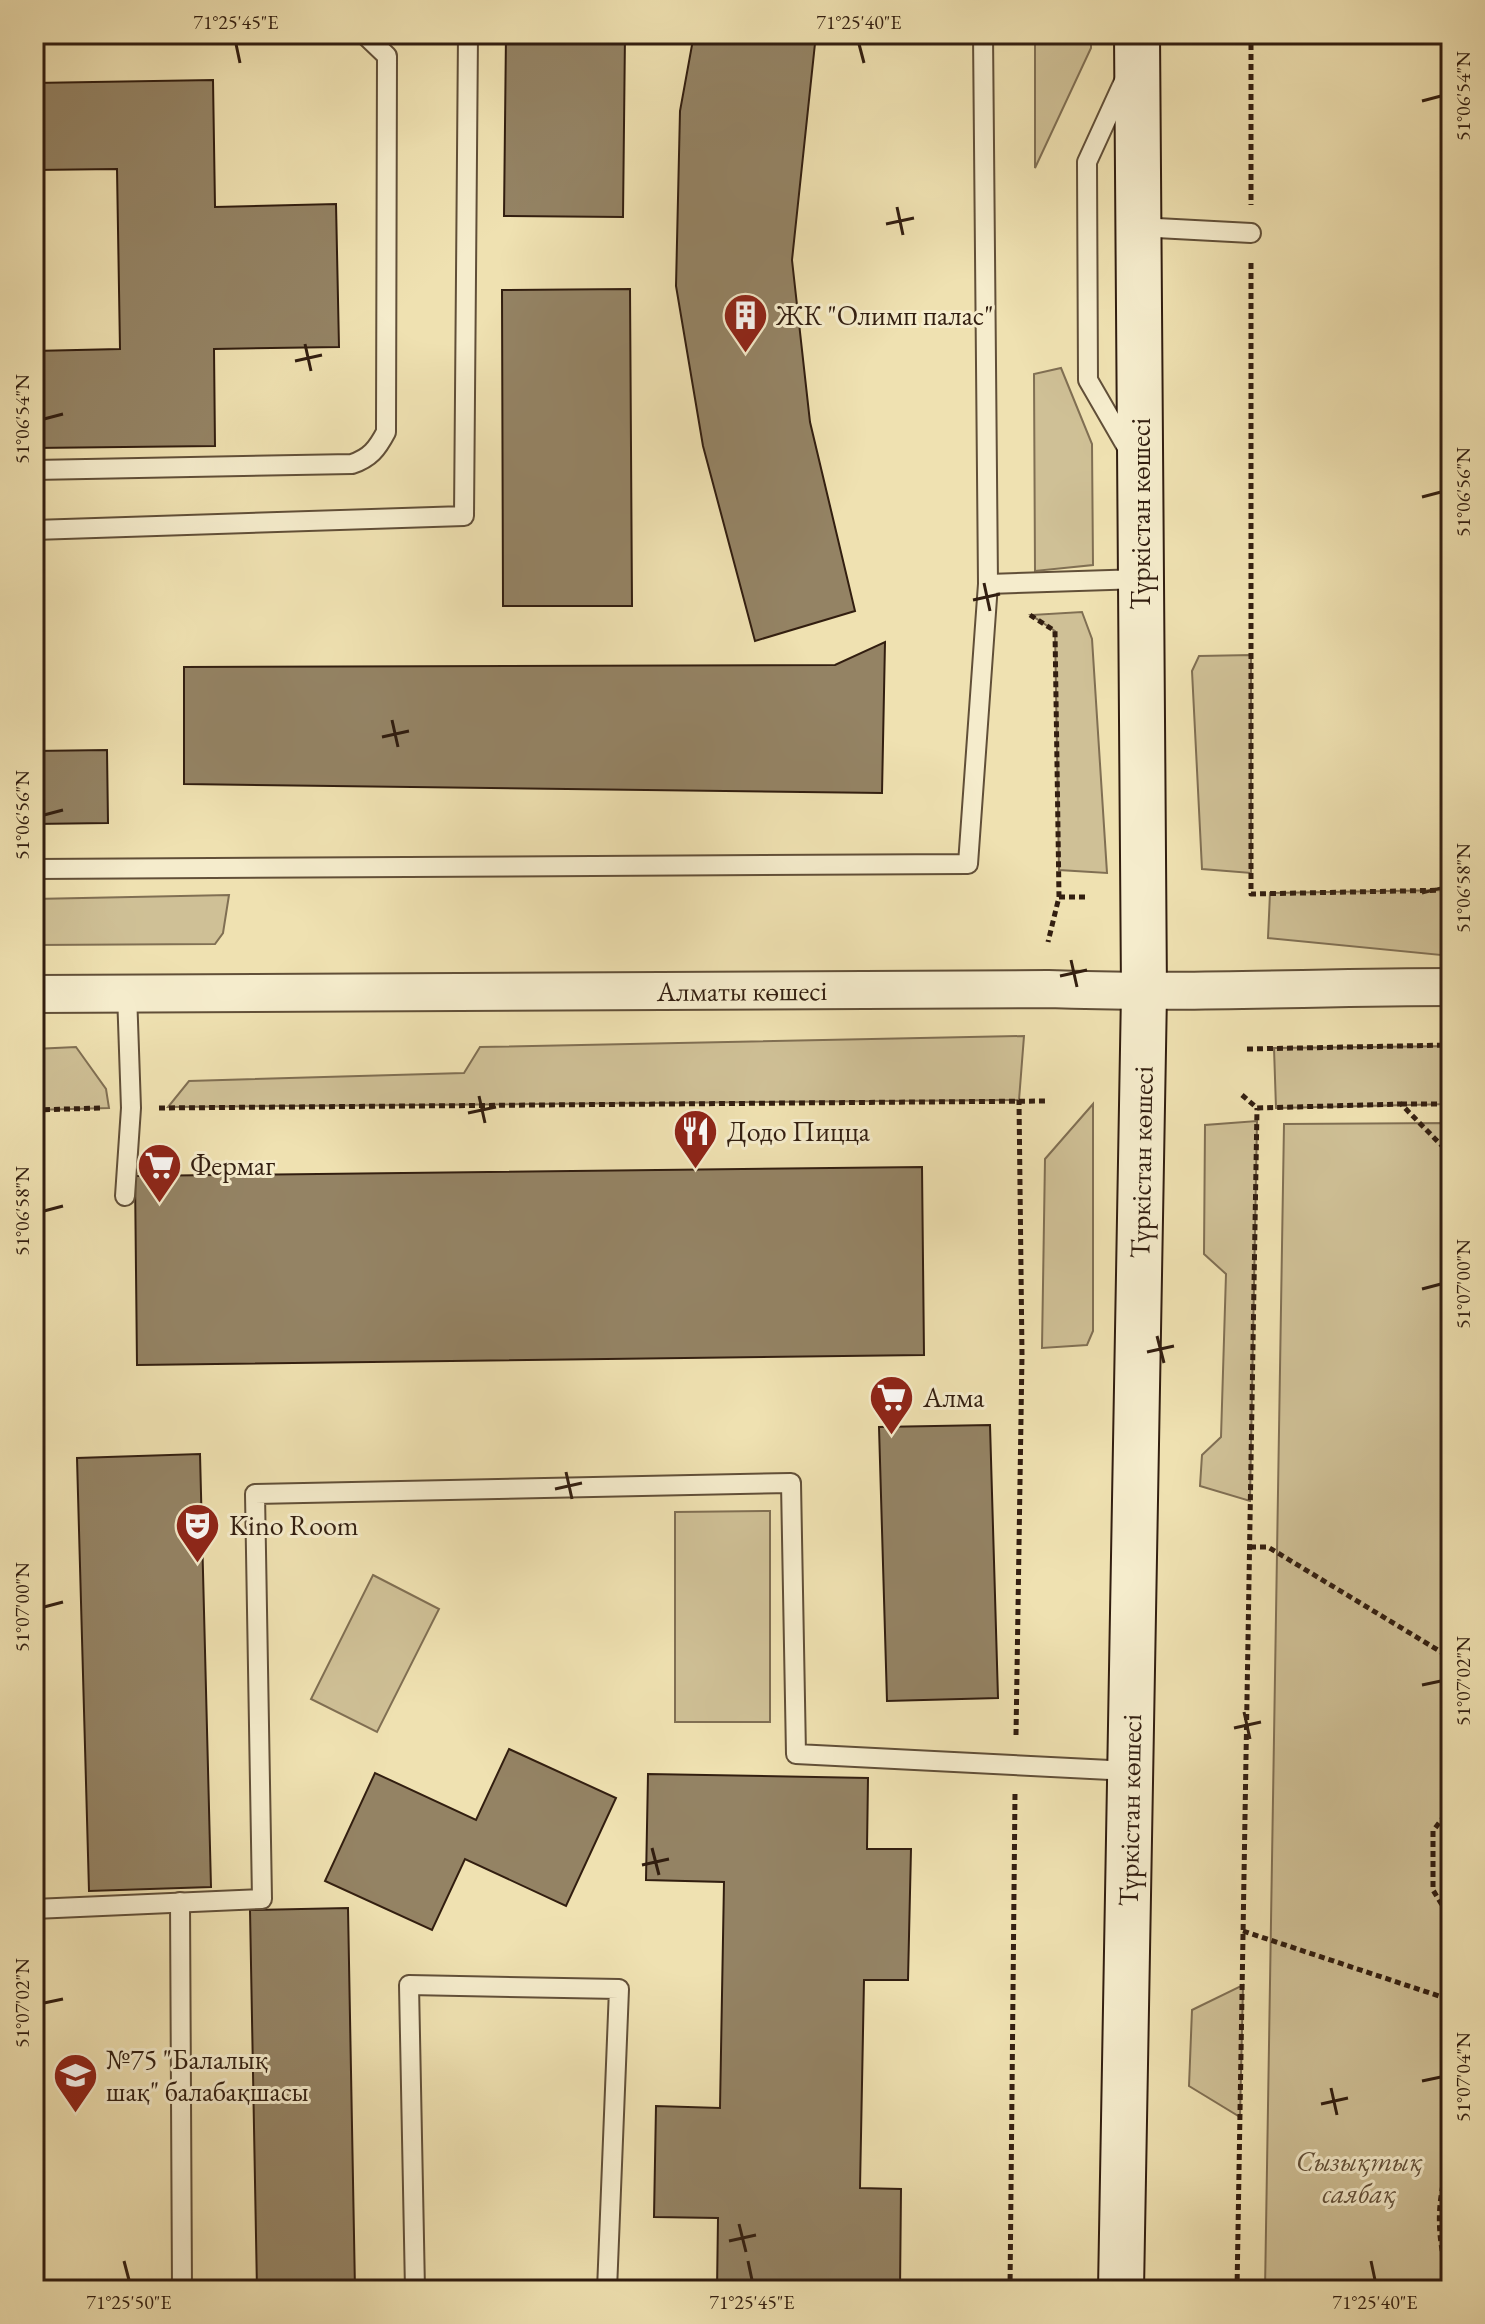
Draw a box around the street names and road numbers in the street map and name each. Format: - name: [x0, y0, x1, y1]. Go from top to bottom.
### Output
- street label: Түркістан көшесі: [1122, 418, 1158, 610]
- street label: Алматы көшесі: [656, 972, 828, 1009]
- street label: Түркістан көшесі: [1121, 1066, 1161, 1259]
- street label: Түркістан көшесі: [1110, 1713, 1149, 1907]

